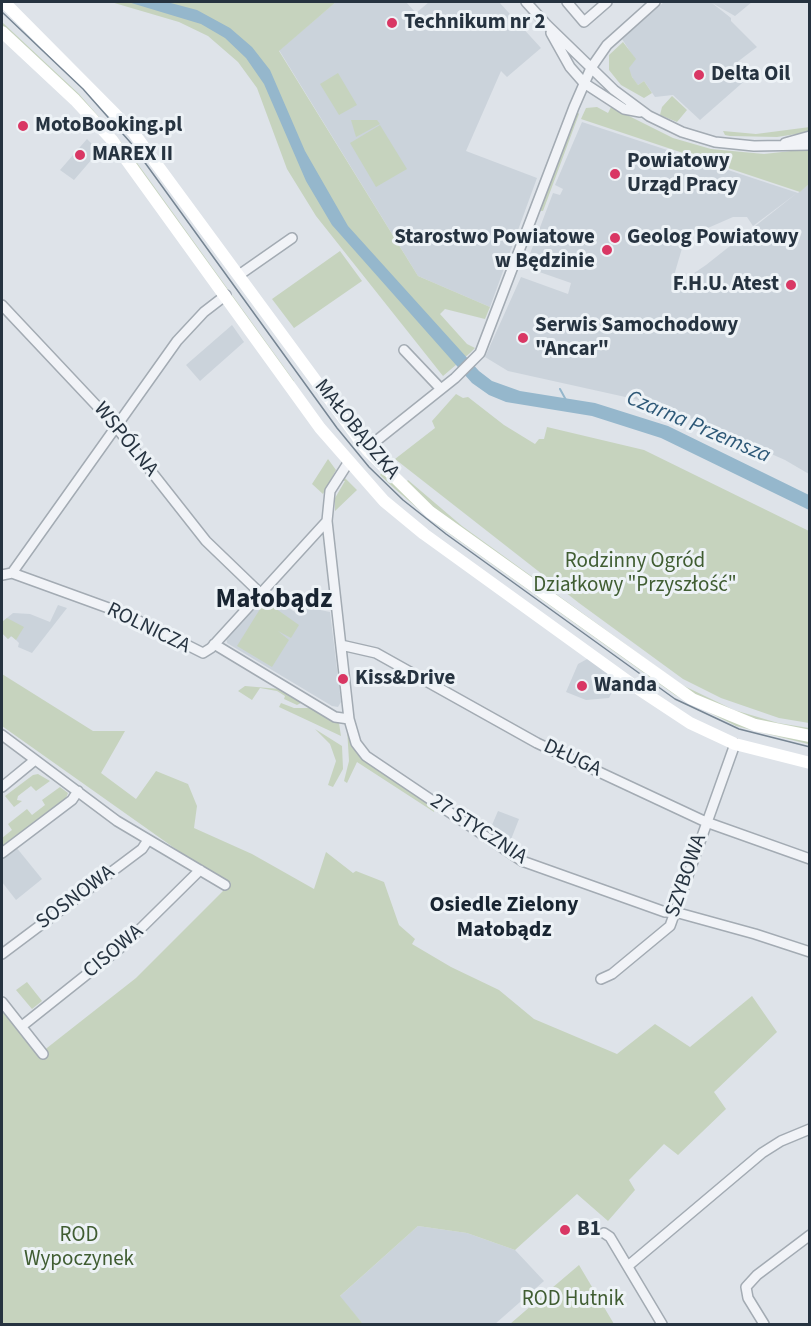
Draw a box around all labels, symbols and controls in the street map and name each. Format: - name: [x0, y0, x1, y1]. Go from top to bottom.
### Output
- place label: Technikum nr 2: [404, 10, 545, 36]
- marker: Technikum nr 2: [385, 16, 399, 30]
- place label: Delta Oil: [711, 62, 790, 88]
- marker: Delta Oil: [692, 68, 706, 82]
- place label: MotoBooking.pl: [35, 113, 182, 139]
- marker: MotoBooking.pl: [16, 119, 30, 133]
- place label: MAREX II: [92, 142, 173, 168]
- marker: MAREX II: [73, 148, 87, 162]
- place label: Powiatowy Urząd Pracy: [627, 149, 738, 199]
- marker: Powiatowy Urząd Pracy: [608, 167, 622, 181]
- place label: Starostwo Powiatowe w Będzinie: [394, 225, 595, 275]
- place label: Geolog Powiatowy: [627, 225, 799, 251]
- marker: Geolog Powiatowy: [608, 231, 622, 245]
- marker: Starostwo Powiatowe w Będzinie: [600, 243, 614, 257]
- place label: F.H.U. Atest: [673, 272, 779, 298]
- marker: F.H.U. Atest: [784, 278, 798, 292]
- place label: Serwis Samochodowy "Ancar": [535, 313, 738, 363]
- marker: Serwis Samochodowy "Ancar": [516, 331, 530, 345]
- street label: MAŁOBĄDZKA: [308, 375, 404, 485]
- water label: Czarna Przemsza: [622, 386, 774, 470]
- street label: WSPÓLNA: [87, 398, 163, 482]
- park label: Rodzinny Ogród Działkowy "Przyszłość": [533, 549, 737, 599]
- district label: Małobądz: [216, 585, 332, 617]
- street label: ROLNICZA: [102, 598, 194, 660]
- place label: Kiss&Drive: [355, 666, 455, 692]
- marker: Kiss&Drive: [336, 672, 350, 686]
- place label: Wanda: [594, 673, 657, 699]
- marker: Wanda: [575, 679, 589, 693]
- street label: DŁUGA: [539, 735, 605, 783]
- street label: 27 STYCZNIA: [425, 789, 531, 871]
- street label: SZYBOWA: [661, 831, 713, 921]
- street label: SOSNOWA: [32, 860, 120, 936]
- district label: Osiedle Zielony Małobądz: [430, 893, 578, 944]
- street label: CISOWA: [79, 920, 149, 984]
- place label: B1: [577, 1217, 601, 1243]
- park label: ROD Wypoczynek: [24, 1223, 134, 1273]
- marker: B1: [558, 1223, 572, 1237]
- park label: ROD Hutnik: [522, 1287, 624, 1313]

